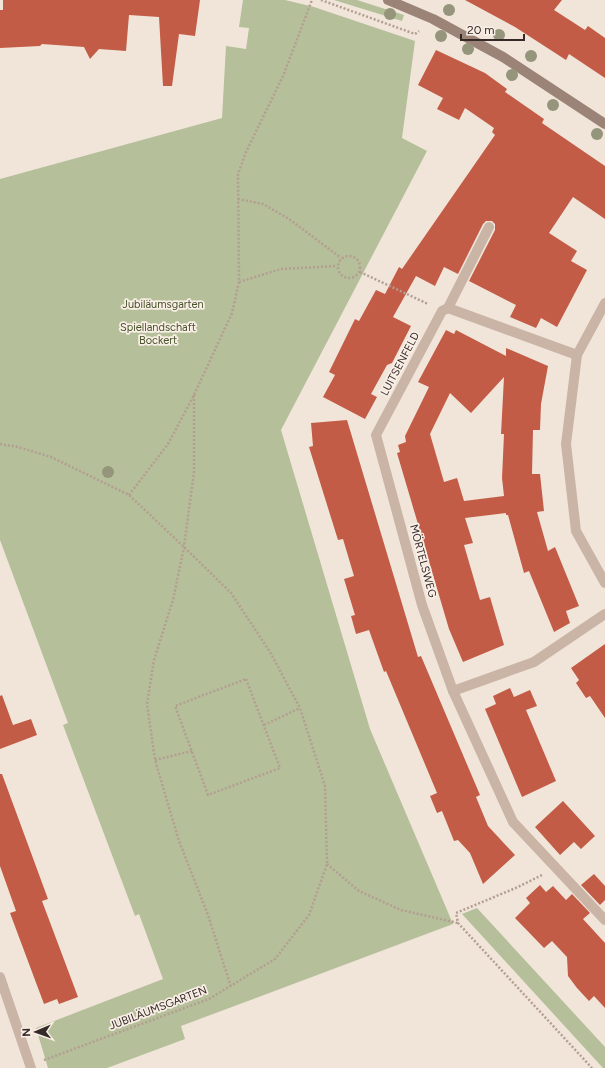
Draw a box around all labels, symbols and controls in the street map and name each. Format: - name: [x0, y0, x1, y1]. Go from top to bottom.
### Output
- scale bar: [461, 16, 524, 42]
- text: 20 m: [467, 23, 495, 37]
- park label: Jubiläumsgarten: [122, 298, 204, 311]
- park label: Spiellandschaft Bockert: [120, 321, 196, 347]
- street label: LUITSENFELD: [378, 330, 422, 398]
- street label: MÖRTELSWEG: [407, 523, 440, 599]
- street label: JUBILÄUMSGARTEN: [107, 983, 209, 1033]
- north arrow: [16, 1012, 56, 1052]
- text: N: [20, 1028, 33, 1037]

